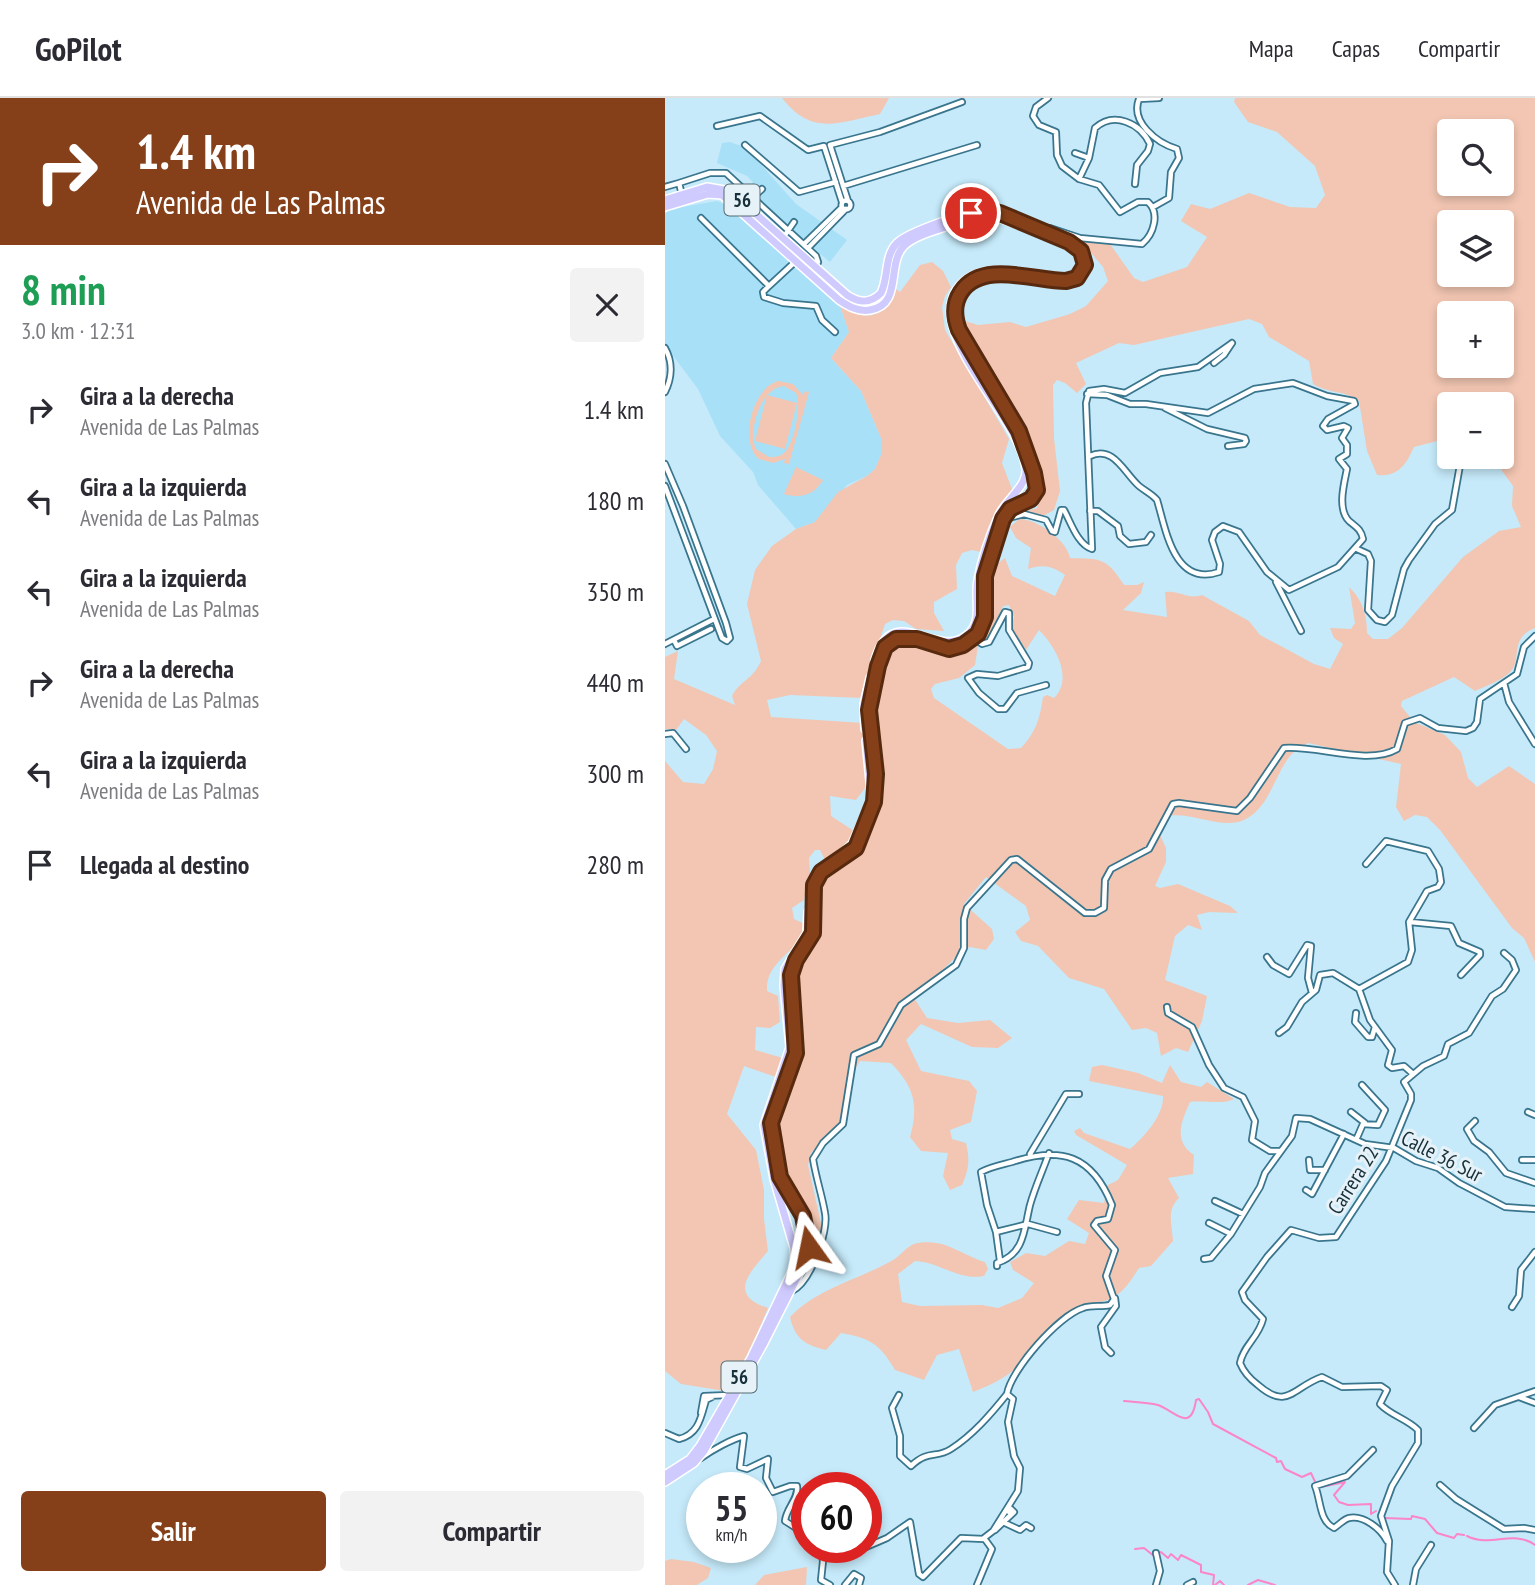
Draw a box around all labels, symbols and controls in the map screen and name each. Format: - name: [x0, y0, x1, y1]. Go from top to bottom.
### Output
- text: GoPilot: [35, 27, 122, 70]
- text: Mapa: [1249, 33, 1294, 64]
- text: Capas: [1332, 33, 1380, 64]
- text: Compartir: [1418, 33, 1500, 64]
- text: 1.4 km: [136, 119, 256, 183]
- map controls: [1437, 119, 1514, 469]
- button: search: [1437, 119, 1514, 196]
- icon: right: [21, 126, 112, 217]
- text: Avenida de Las Palmas: [136, 181, 386, 223]
- pin: [941, 183, 1001, 243]
- road number: 56: [725, 184, 759, 216]
- icon: arrive: [952, 194, 990, 232]
- button: layers: [1437, 210, 1514, 287]
- text: 8 min: [21, 262, 106, 317]
- button: close: [570, 268, 644, 342]
- button: +: [1437, 301, 1514, 378]
- text: 3.0 km · 12:31: [21, 316, 135, 345]
- text: Gira a la derecha: [80, 379, 234, 412]
- icon: right: [21, 391, 59, 429]
- button: −: [1437, 392, 1514, 469]
- text: 1.4 km: [583, 393, 644, 426]
- text: Avenida de Las Palmas: [80, 412, 259, 441]
- text: Gira a la izquierda: [80, 470, 247, 503]
- icon: left: [21, 482, 59, 520]
- text: 180 m: [586, 484, 644, 517]
- text: Avenida de Las Palmas: [80, 503, 259, 532]
- text: Gira a la izquierda: [80, 561, 247, 594]
- icon: left: [21, 573, 59, 611]
- text: 350 m: [586, 575, 644, 608]
- text: Avenida de Las Palmas: [80, 594, 259, 623]
- text: Gira a la derecha: [80, 652, 234, 685]
- icon: right: [21, 664, 59, 702]
- text: 440 m: [586, 666, 644, 699]
- text: Avenida de Las Palmas: [80, 685, 259, 714]
- text: Gira a la izquierda: [80, 743, 247, 776]
- icon: left: [21, 755, 59, 793]
- text: 300 m: [586, 757, 644, 790]
- text: Avenida de Las Palmas: [80, 776, 259, 805]
- icon: arrive: [21, 846, 59, 884]
- text: Llegada al destino: [80, 848, 249, 881]
- text: 280 m: [586, 848, 644, 881]
- street label: Calle 36 Sur: [1397, 1124, 1487, 1188]
- street label: Carrera 22: [1322, 1141, 1384, 1219]
- position arrow: [772, 1210, 846, 1284]
- road number: 56: [721, 1362, 757, 1392]
- speed limit sign: 60: [791, 1472, 882, 1563]
- text: 55: [715, 1485, 748, 1531]
- button: Salir: [21, 1491, 326, 1571]
- button: Compartir: [340, 1491, 644, 1571]
- text: km/h: [716, 1523, 747, 1546]

